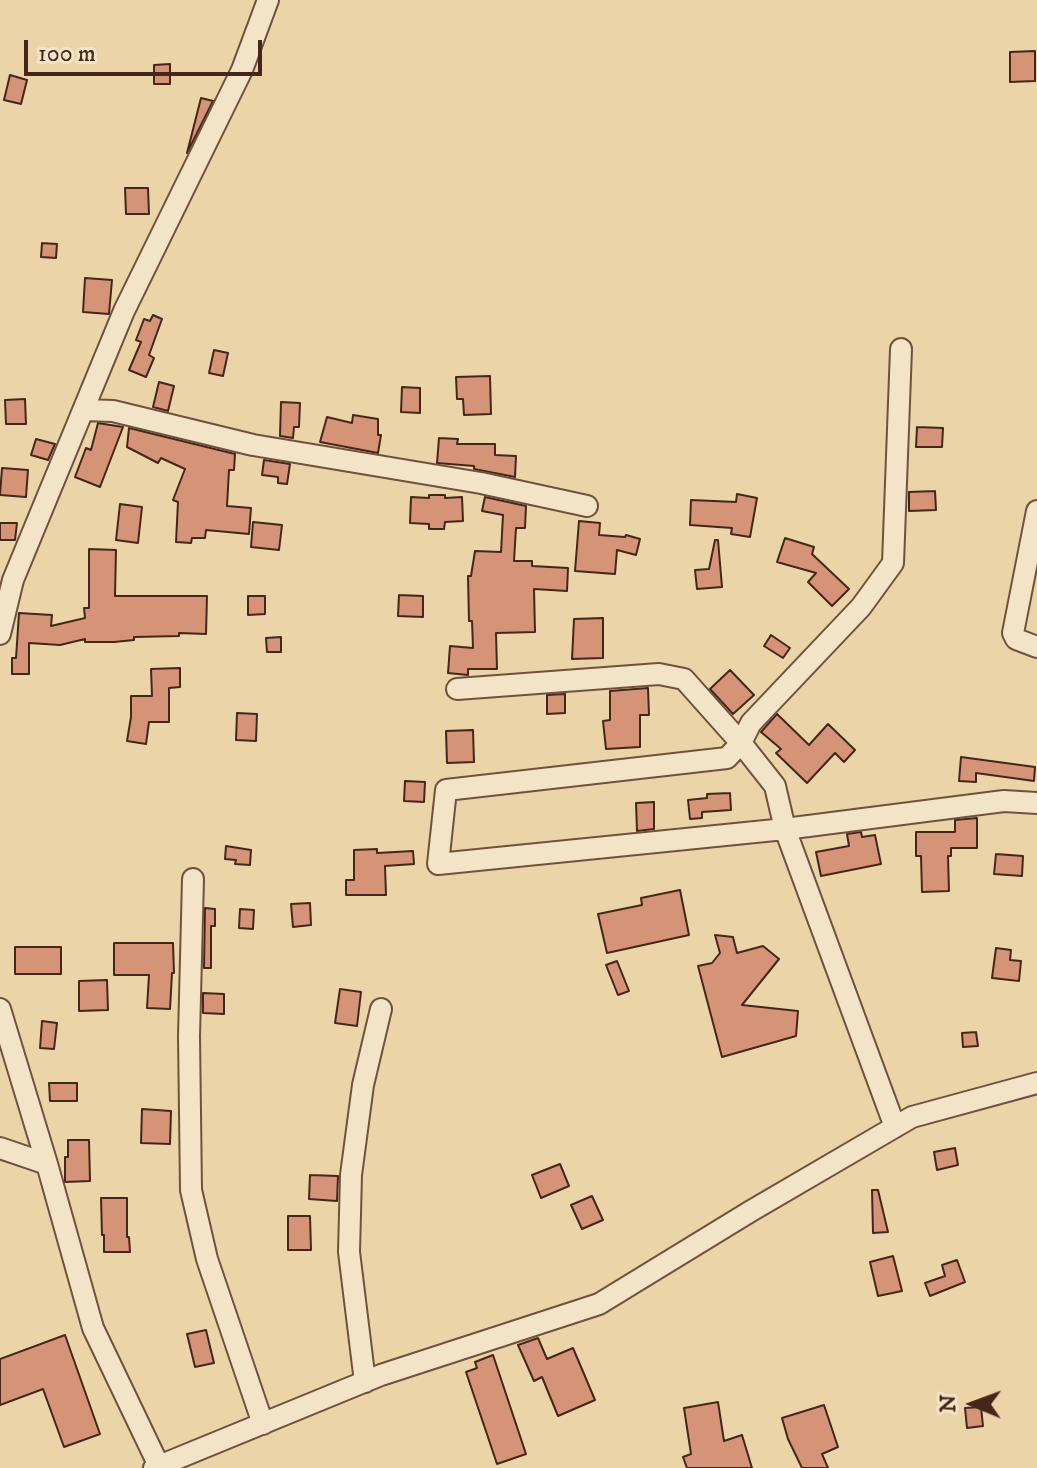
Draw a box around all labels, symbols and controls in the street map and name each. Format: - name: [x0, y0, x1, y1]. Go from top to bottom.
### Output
- scale bar: [28, 24, 266, 74]
- text: 100 m: [38, 39, 96, 69]
- north arrow: [933, 1364, 1013, 1444]
- text: N: [935, 1394, 962, 1413]

